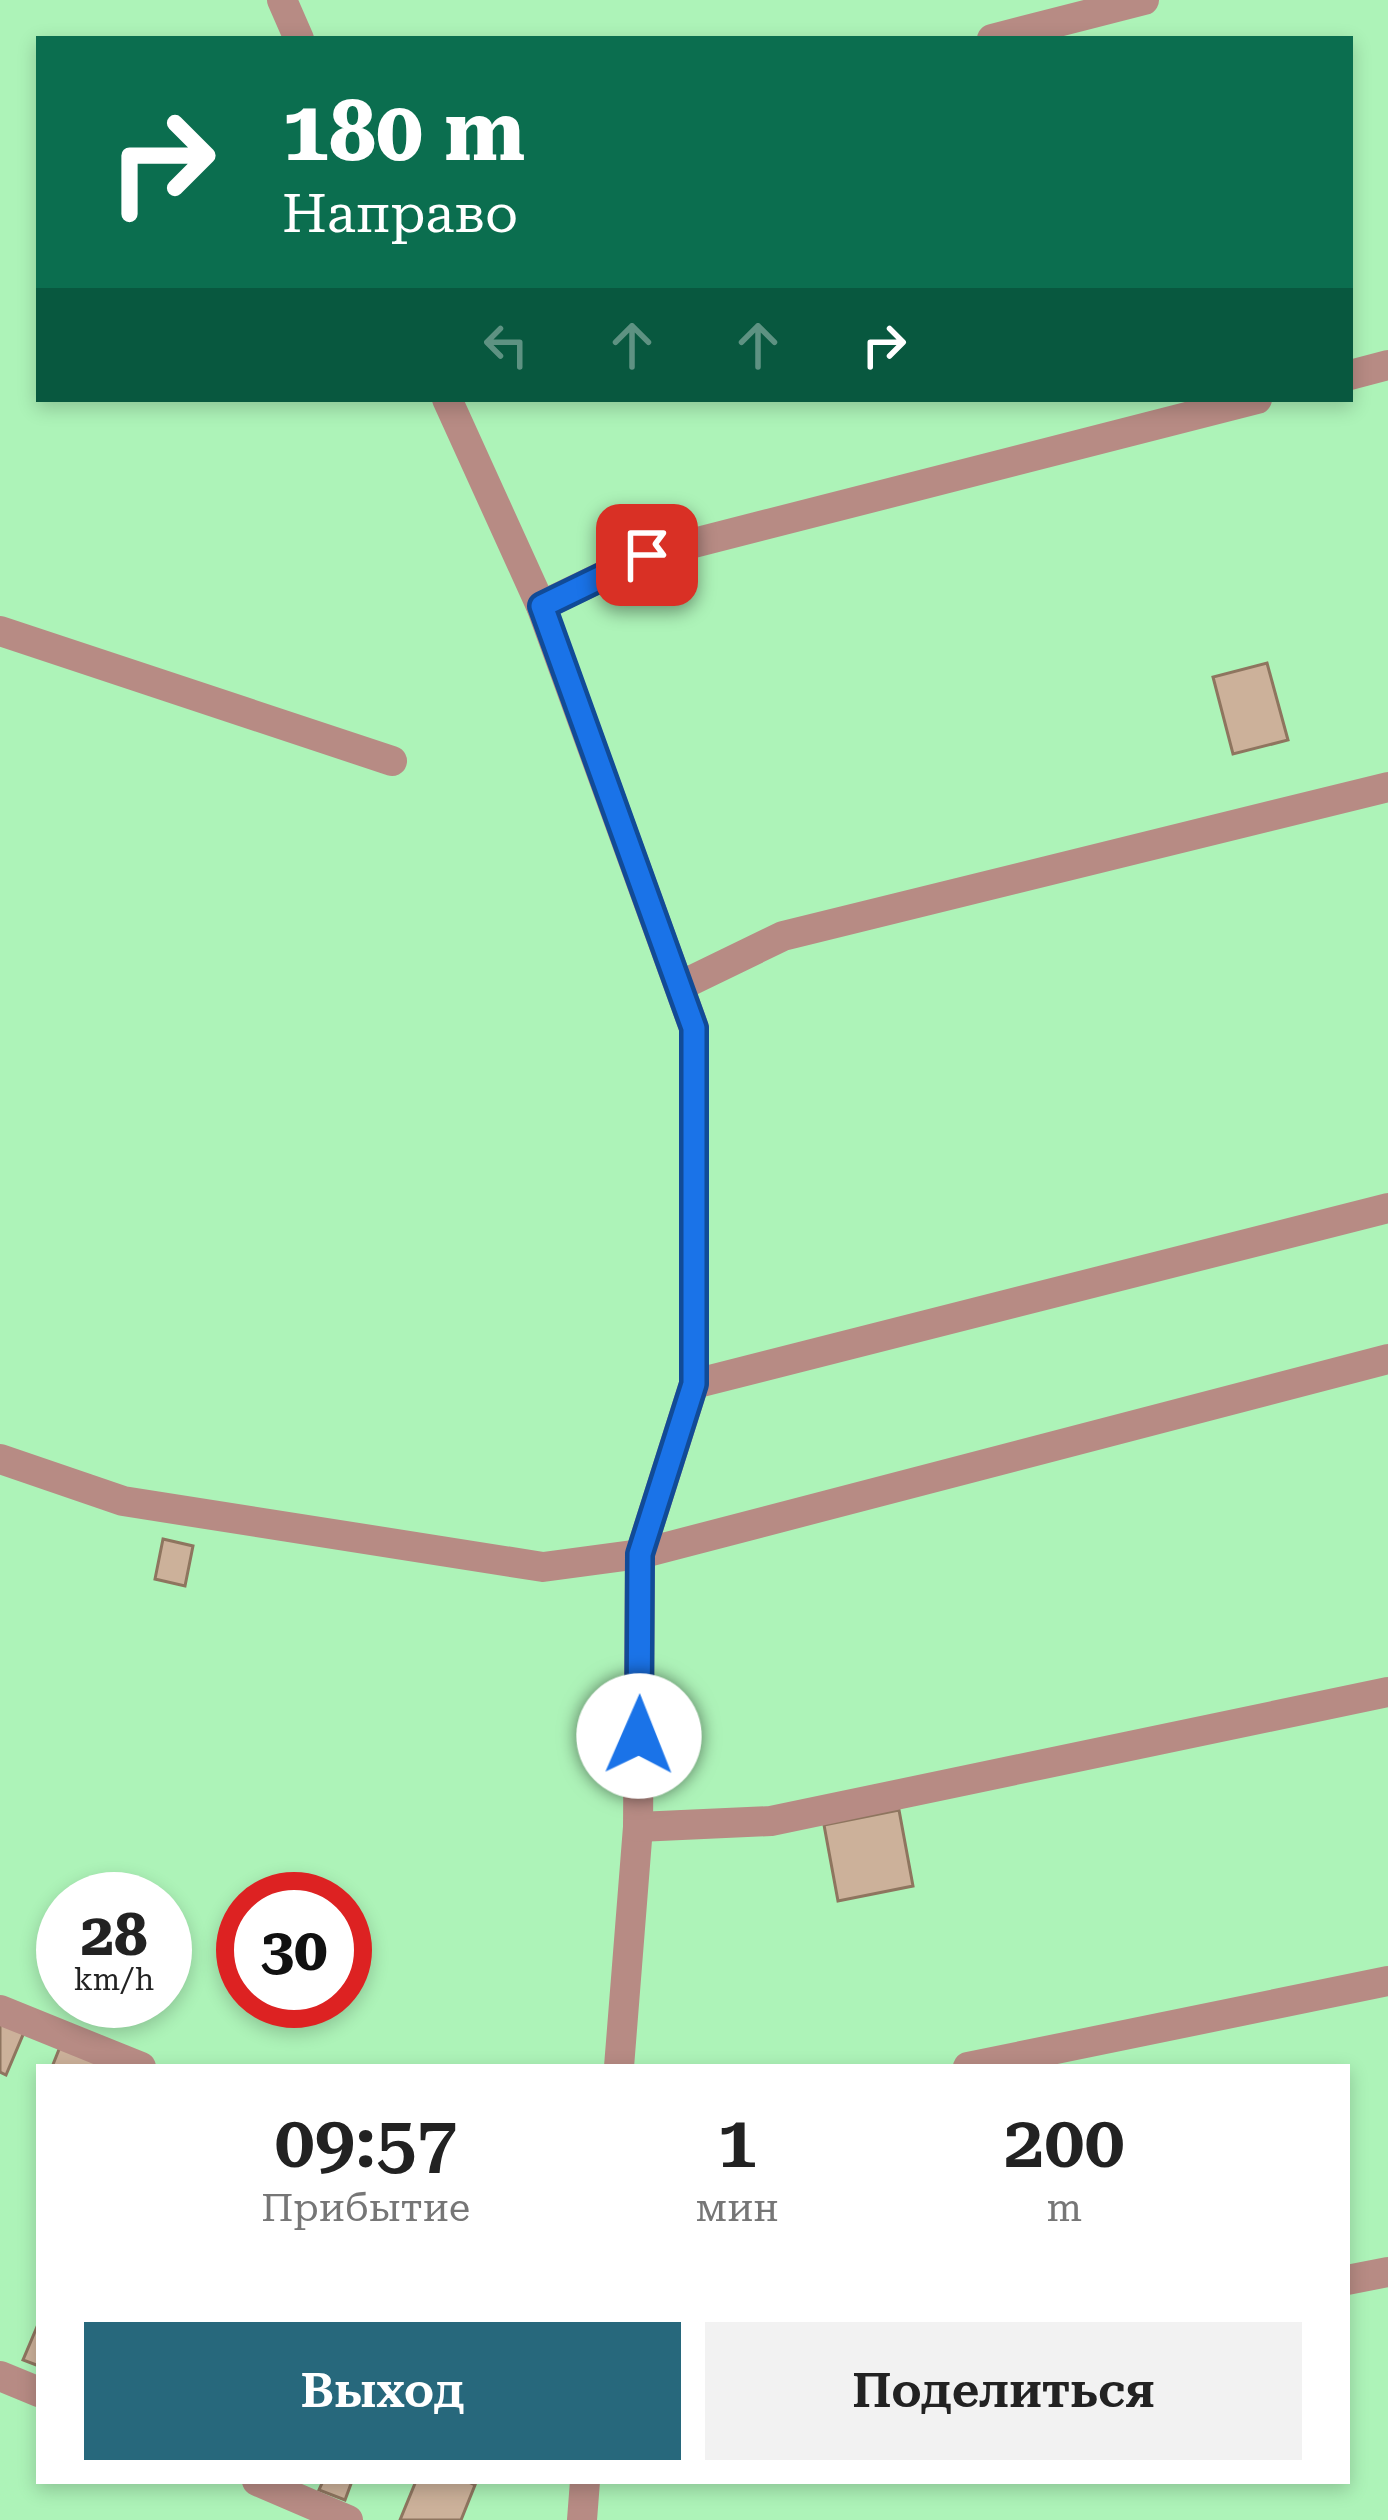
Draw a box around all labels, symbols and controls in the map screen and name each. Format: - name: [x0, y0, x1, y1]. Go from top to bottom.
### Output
- text: 180 m: [282, 82, 525, 180]
- icon: right: [84, 84, 240, 240]
- text: Направо: [282, 182, 518, 245]
- icon: left: [473, 312, 539, 378]
- icon: ahead: [599, 312, 665, 378]
- icon: ahead: [725, 312, 791, 378]
- icon: right: [851, 312, 917, 378]
- pin: [596, 504, 698, 606]
- icon: arrive: [614, 522, 680, 588]
- position arrow: [576, 1673, 702, 1799]
- speed limit sign: 30: [216, 1872, 372, 2028]
- text: 28: [80, 1899, 148, 1970]
- text: km/h: [74, 1962, 154, 1997]
- text: 09:57: [274, 2100, 457, 2185]
- text: 1: [717, 2100, 757, 2185]
- text: 200: [1004, 2100, 1125, 2185]
- text: Прибытие: [261, 2185, 470, 2231]
- text: мин: [695, 2185, 779, 2231]
- text: m: [1047, 2185, 1082, 2231]
- button: Выход: [84, 2322, 681, 2460]
- button: Поделиться: [705, 2322, 1302, 2460]

